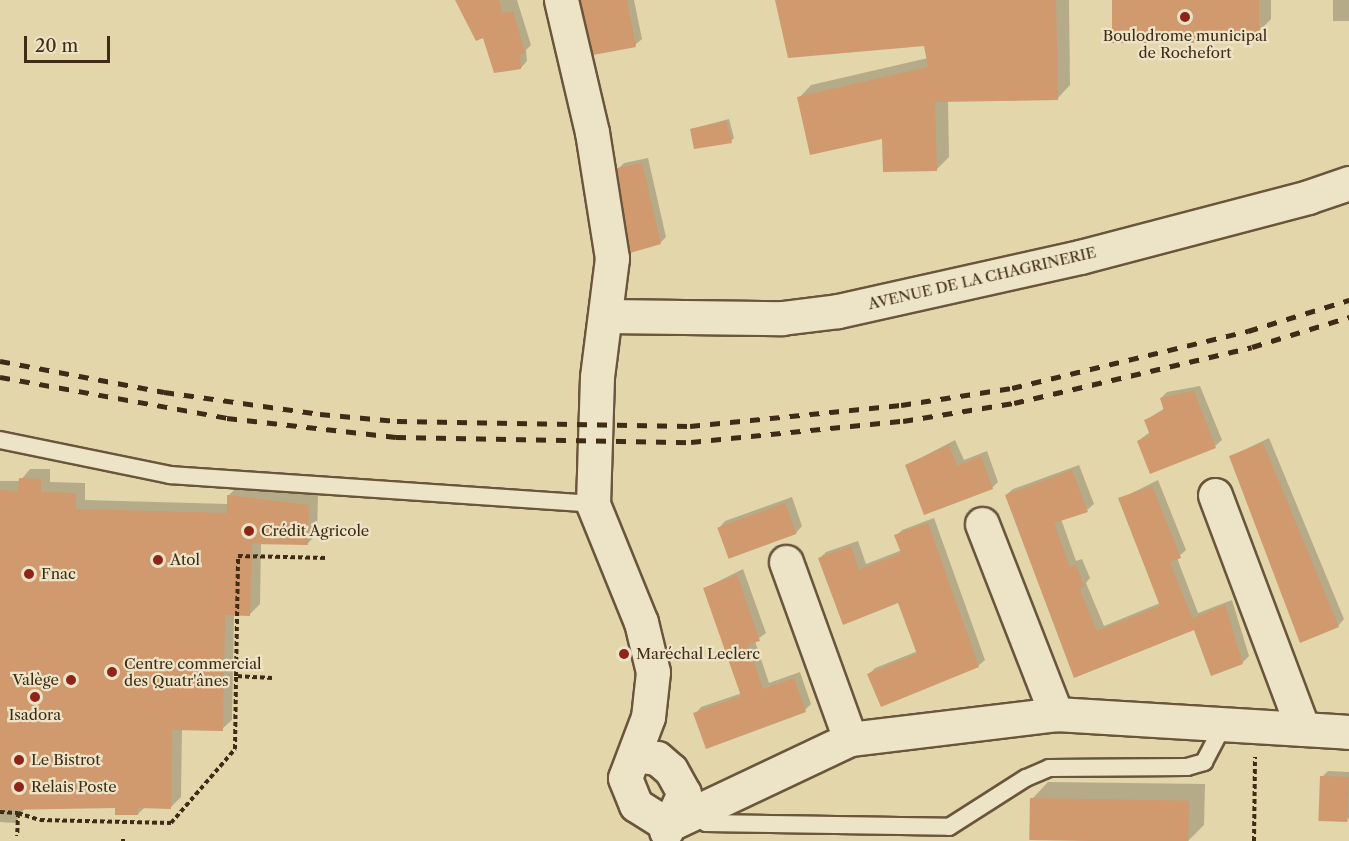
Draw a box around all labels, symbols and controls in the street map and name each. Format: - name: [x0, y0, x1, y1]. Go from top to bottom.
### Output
- marker: Boulodrome municipal de Rochefort: [1178, 10, 1192, 24]
- scale bar: [27, 24, 112, 62]
- place label: Boulodrome municipal de Rochefort: [1103, 26, 1267, 61]
- text: 20 m: [35, 35, 78, 57]
- street label: AVENUE DE LA CHAGRINERIE: [866, 243, 1098, 313]
- place label: Crédit Agricole: [261, 522, 370, 540]
- marker: Crédit Agricole: [242, 524, 256, 538]
- place label: Atol: [170, 551, 200, 569]
- marker: Atol: [151, 553, 165, 567]
- place label: Fnac: [41, 565, 76, 583]
- marker: Fnac: [22, 567, 36, 581]
- place label: Maréchal Leclerc: [636, 645, 760, 663]
- marker: Maréchal Leclerc: [617, 647, 631, 661]
- place label: Centre commercial des Quatr'ânes: [124, 654, 262, 689]
- marker: Centre commercial des Quatr'ânes: [105, 665, 119, 679]
- place label: Valège: [13, 671, 59, 689]
- marker: Valège: [64, 673, 78, 687]
- marker: Isadora: [28, 690, 42, 704]
- place label: Isadora: [9, 706, 61, 724]
- place label: Le Bistrot: [31, 751, 101, 769]
- marker: Le Bistrot: [12, 753, 26, 767]
- place label: Relais Poste: [31, 778, 117, 796]
- marker: Relais Poste: [12, 780, 26, 794]

